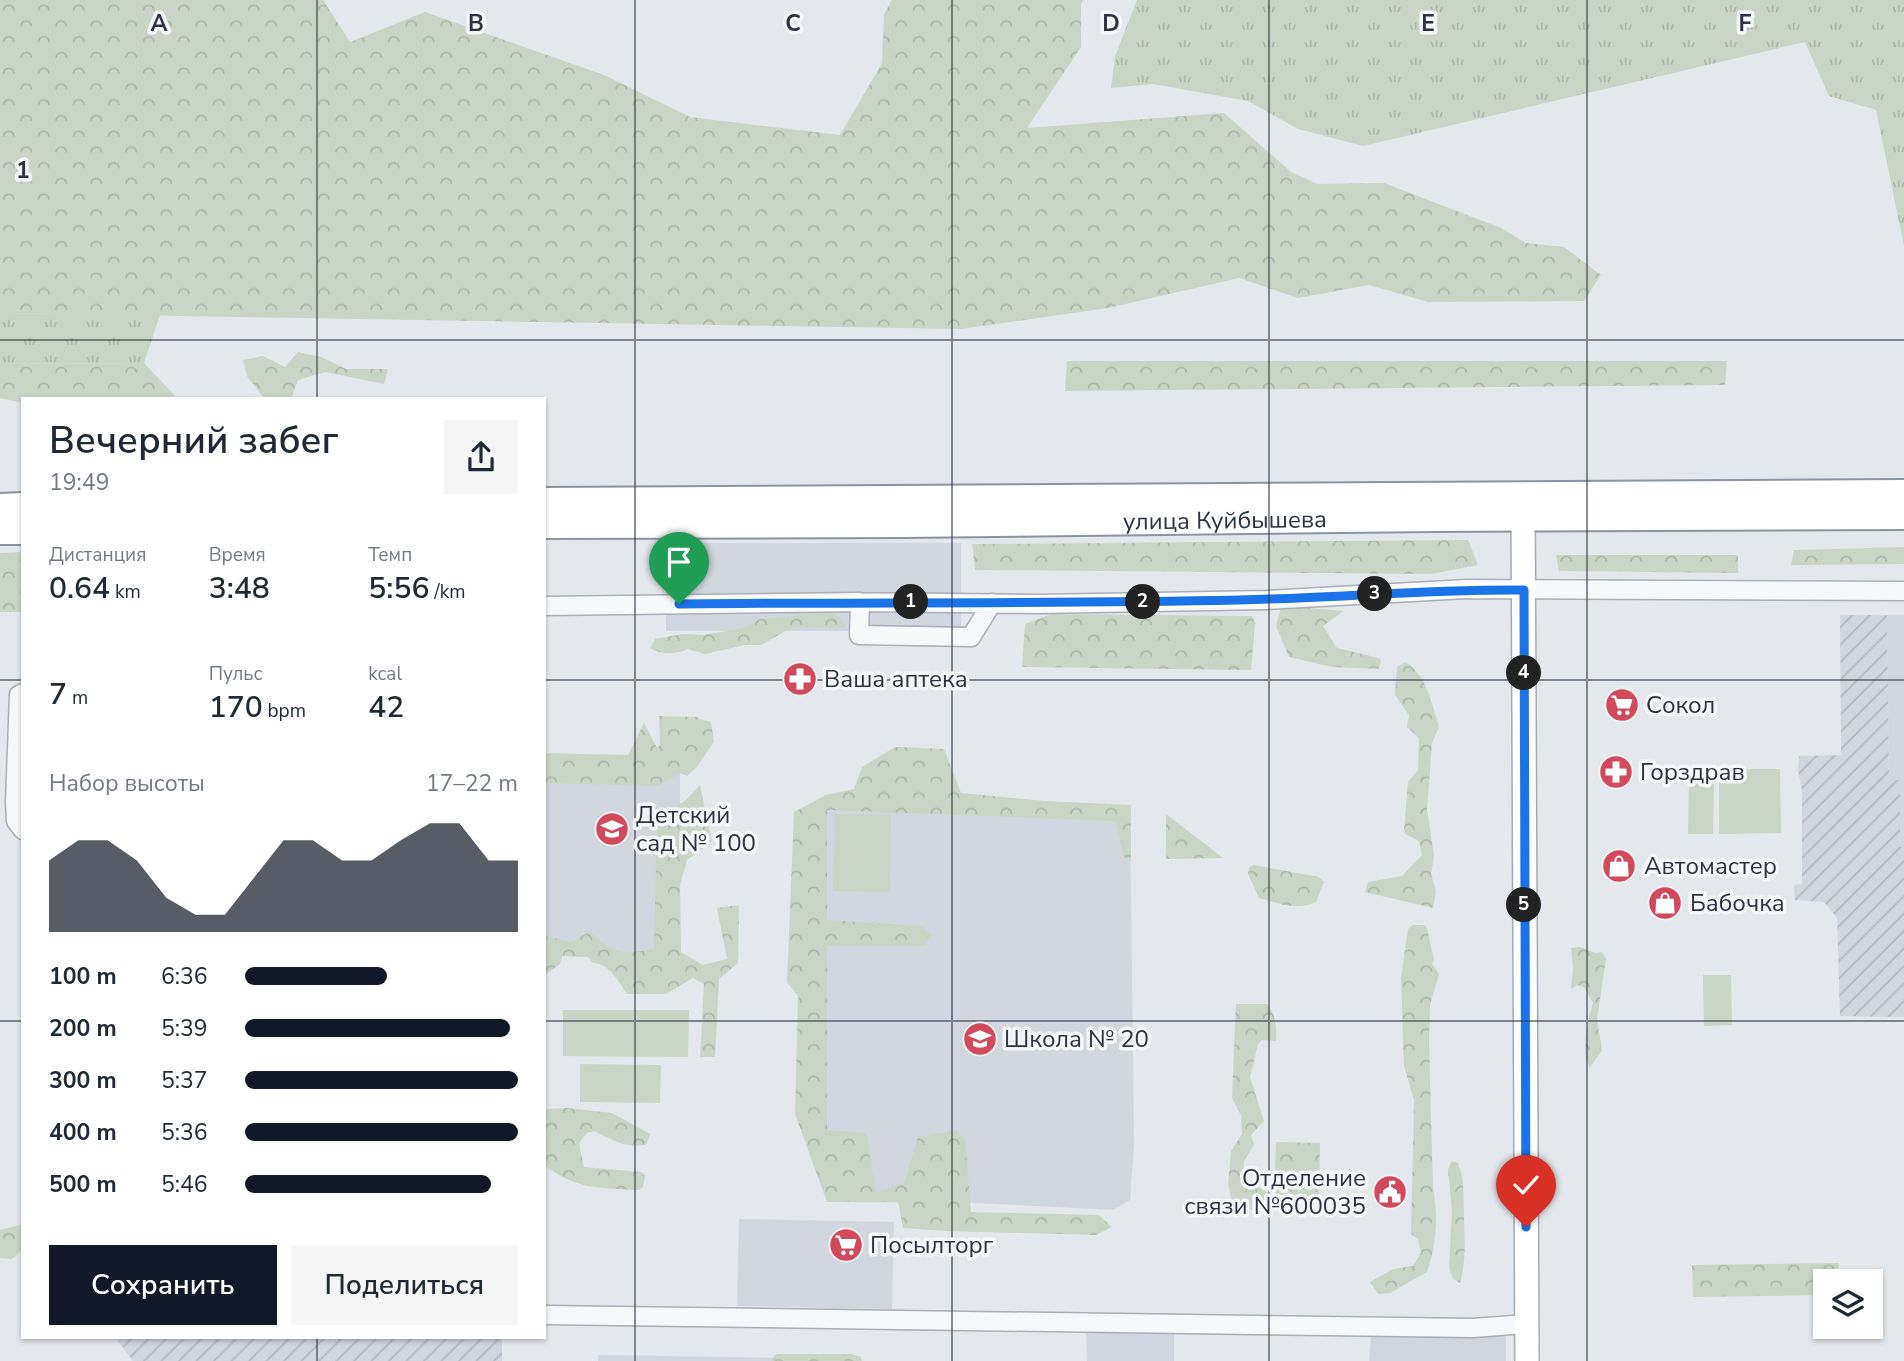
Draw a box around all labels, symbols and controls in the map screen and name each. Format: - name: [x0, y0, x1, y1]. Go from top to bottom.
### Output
- text: A: [150, 8, 168, 39]
- text: B: [468, 8, 484, 39]
- text: C: [785, 8, 801, 39]
- text: D: [1102, 8, 1120, 39]
- text: E: [1421, 8, 1435, 39]
- text: F: [1739, 8, 1752, 39]
- text: 1: [16, 155, 30, 186]
- text: Вечерний забег: [49, 415, 338, 466]
- button: share: [444, 420, 518, 494]
- text: 19:49: [49, 467, 109, 498]
- street label: улица Куйбышева: [1123, 503, 1327, 538]
- pin: [649, 532, 709, 604]
- text: Дистанция: [49, 542, 146, 568]
- text: Время: [209, 542, 266, 568]
- text: Темп: [368, 542, 412, 568]
- icon: arrive: [660, 543, 698, 581]
- text: 0.64: [49, 568, 110, 609]
- text: 3:48: [209, 568, 270, 609]
- text: 5:56: [368, 568, 429, 609]
- pin: 3: [1358, 576, 1392, 612]
- text: km: [110, 579, 141, 605]
- text: /km: [429, 579, 465, 605]
- text: 3: [1369, 580, 1380, 606]
- pin: 1: [894, 584, 928, 620]
- pin: 2: [1126, 584, 1160, 620]
- text: 1: [905, 588, 916, 614]
- text: 2: [1137, 588, 1148, 614]
- pin: 4: [1506, 656, 1542, 690]
- text: 4: [1518, 659, 1529, 685]
- pharmacy icon: Ваша аптека: [781, 660, 819, 698]
- text: Пульс: [209, 661, 263, 687]
- text: kcal: [368, 661, 402, 687]
- place label: Ваша аптека: [824, 663, 968, 695]
- text: 7: [49, 674, 67, 715]
- text: m: [67, 685, 88, 711]
- supermarket icon: Сокол: [1603, 686, 1641, 724]
- text: 170: [209, 687, 263, 728]
- text: 42: [368, 687, 404, 728]
- place label: Сокол: [1646, 689, 1715, 721]
- text: bpm: [263, 698, 306, 724]
- pharmacy icon: Горздрав: [1597, 753, 1635, 791]
- place label: Горздрав: [1640, 756, 1745, 788]
- text: Набор высоты: [49, 768, 205, 799]
- text: 17–22 m: [426, 768, 518, 799]
- place label: Детский сад № 100: [636, 799, 756, 859]
- school or university icon: Детский сад № 100: [593, 810, 631, 848]
- shop icon: Автомастер: [1600, 847, 1638, 885]
- place label: Автомастер: [1644, 850, 1777, 882]
- shop icon: Бабочка: [1646, 884, 1684, 922]
- place label: Бабочка: [1690, 887, 1785, 919]
- pin: 5: [1506, 888, 1542, 922]
- text: 5: [1518, 891, 1529, 917]
- text: 100 m: [49, 961, 117, 992]
- text: 6:36: [161, 961, 208, 992]
- text: 200 m: [49, 1013, 117, 1044]
- text: 5:39: [161, 1013, 208, 1044]
- school or university icon: Школа № 20: [961, 1020, 999, 1058]
- place label: Школа № 20: [1004, 1023, 1149, 1055]
- text: 300 m: [49, 1065, 117, 1096]
- text: 5:37: [161, 1065, 208, 1096]
- text: 400 m: [49, 1117, 117, 1148]
- text: 5:36: [161, 1117, 208, 1148]
- pin: [1496, 1155, 1556, 1227]
- place label: Отделение связи №600035: [1184, 1162, 1366, 1222]
- icon: check: [1507, 1166, 1545, 1204]
- text: 500 m: [49, 1169, 117, 1200]
- text: 5:46: [161, 1169, 208, 1200]
- public building icon: Отделение связи №600035: [1371, 1173, 1409, 1211]
- supermarket icon: Посылторг: [827, 1226, 865, 1264]
- place label: Посылторг: [870, 1229, 994, 1261]
- button: Сохранить: [49, 1245, 277, 1325]
- button: Поделиться: [291, 1245, 518, 1325]
- map controls: [1813, 1269, 1883, 1339]
- button: layers: [1813, 1269, 1883, 1339]

